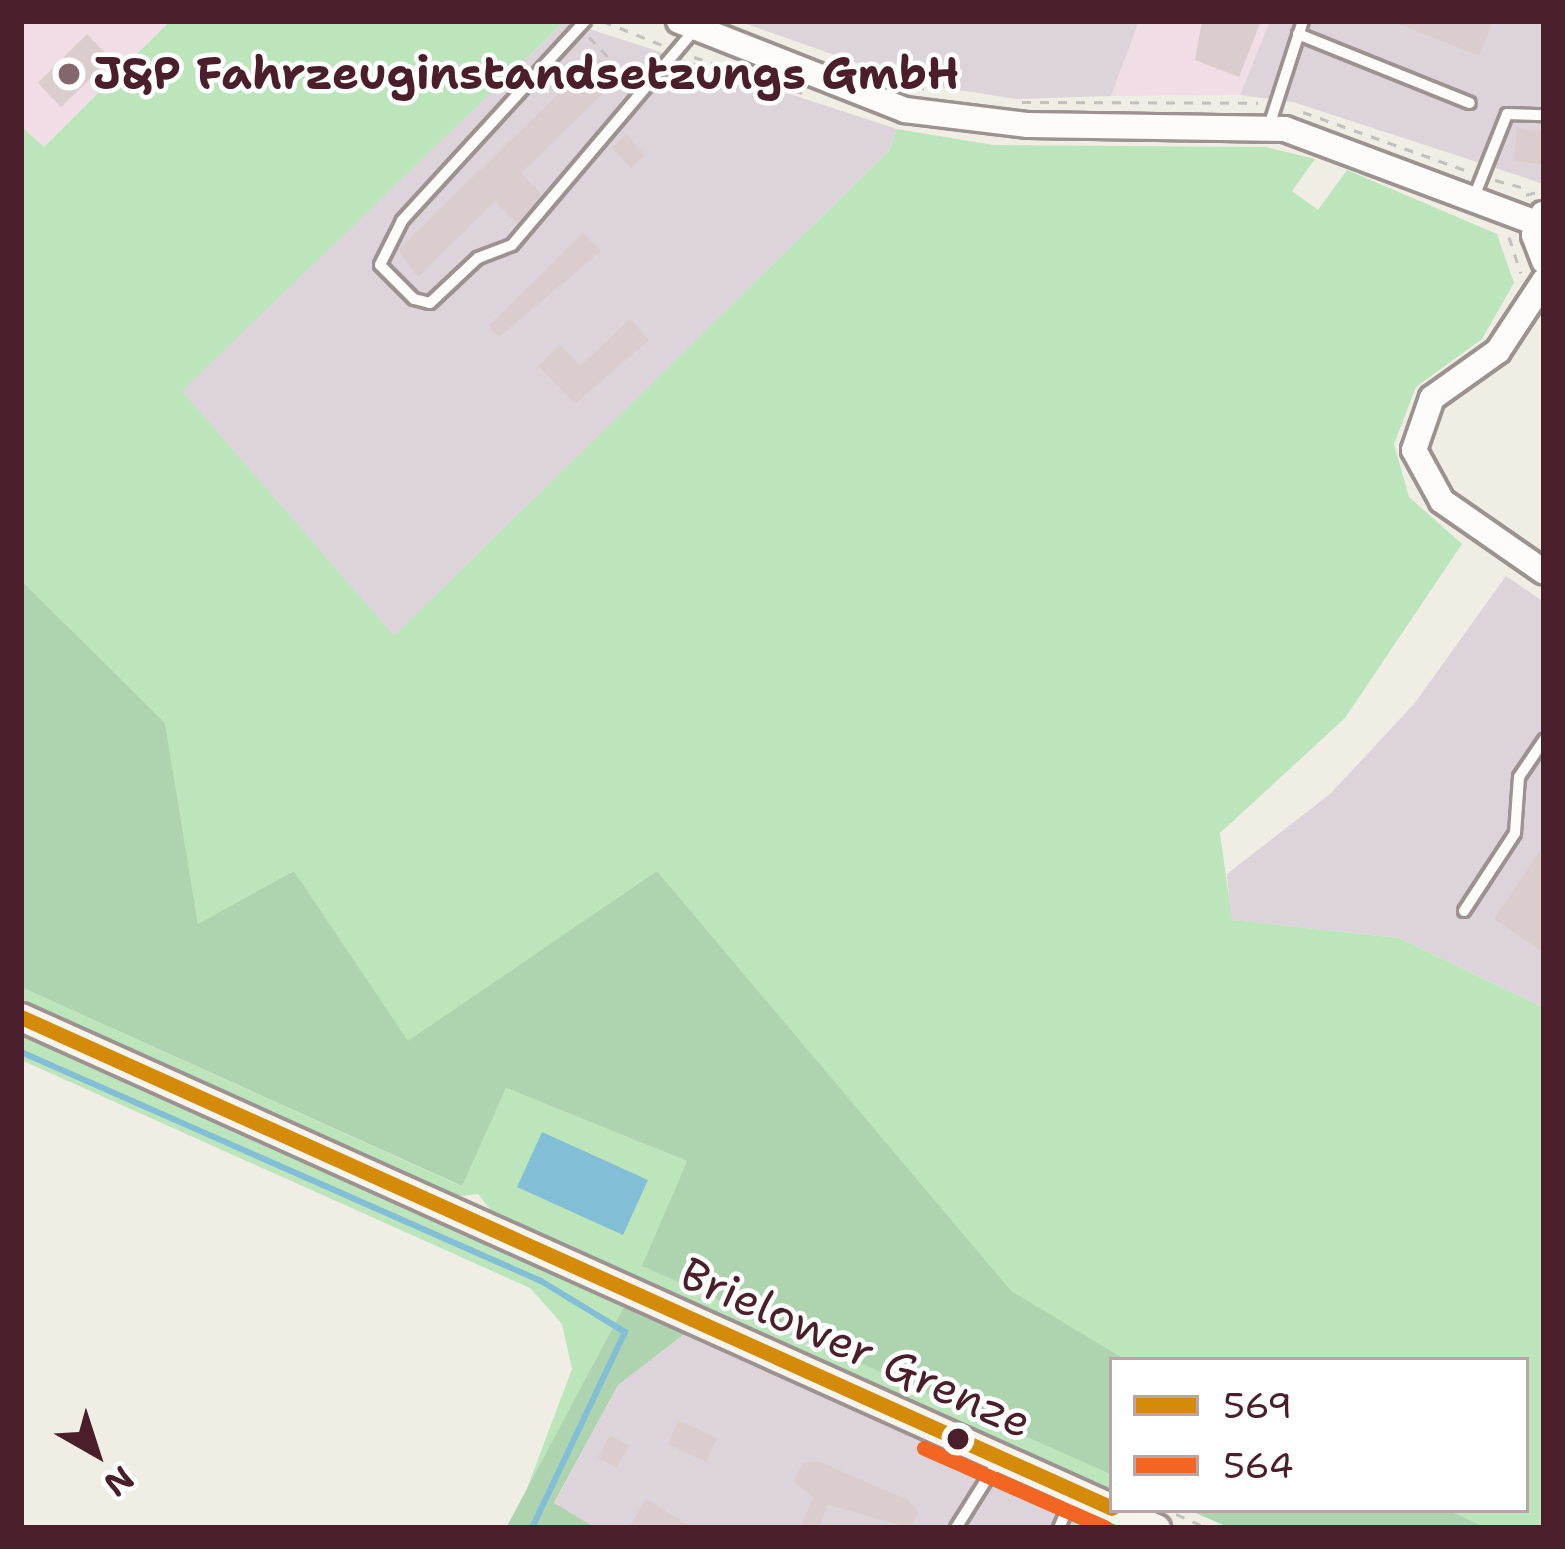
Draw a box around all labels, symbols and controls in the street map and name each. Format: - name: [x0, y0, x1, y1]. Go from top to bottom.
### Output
- place label: J&P Fahrzeuginstandsetzungs GmbH: [93, 47, 959, 101]
- marker: J&P Fahrzeuginstandsetzungs GmbH: [56, 61, 82, 87]
- street label: Brielower Grenze: [672, 1246, 1040, 1450]
- legend: [1109, 1357, 1529, 1513]
- text: 569: [1223, 1381, 1292, 1430]
- north arrow: [36, 1393, 156, 1513]
- unlabelled marker: [947, 1428, 969, 1450]
- text: 564: [1223, 1441, 1294, 1490]
- text: N: [95, 1456, 143, 1507]

